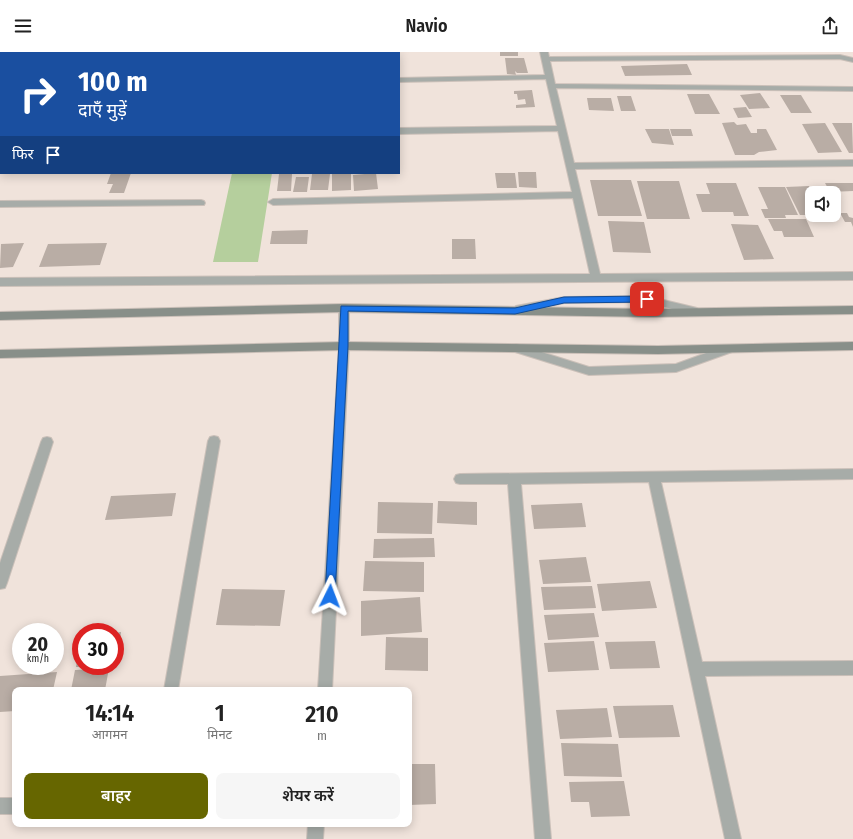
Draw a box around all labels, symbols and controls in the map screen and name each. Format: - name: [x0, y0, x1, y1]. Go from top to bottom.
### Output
- icon: menu: [12, 15, 34, 37]
- text: Navio: [405, 15, 448, 37]
- icon: share: [819, 15, 841, 37]
- text: 100 m: [78, 65, 148, 98]
- icon: right: [12, 68, 64, 120]
- text: दाएँ मुड़ें: [78, 99, 127, 121]
- icon: arrive: [42, 144, 64, 166]
- text: फिर: [12, 145, 34, 163]
- map controls: [805, 186, 841, 222]
- button: sound: [805, 186, 841, 222]
- pin: [630, 282, 664, 316]
- icon: arrive: [636, 288, 658, 310]
- position arrow: [309, 575, 351, 617]
- speed limit sign: 30: [72, 623, 124, 675]
- text: 20: [28, 632, 48, 656]
- text: km/h: [27, 653, 49, 665]
- text: 14:14: [85, 699, 134, 727]
- text: 1: [215, 699, 225, 727]
- text: 210: [305, 700, 339, 728]
- text: आगमन: [92, 727, 127, 742]
- text: मिनट: [207, 727, 232, 742]
- text: m: [317, 728, 327, 743]
- button: बाहर: [24, 773, 208, 819]
- button: शेयर करें: [216, 773, 400, 819]

